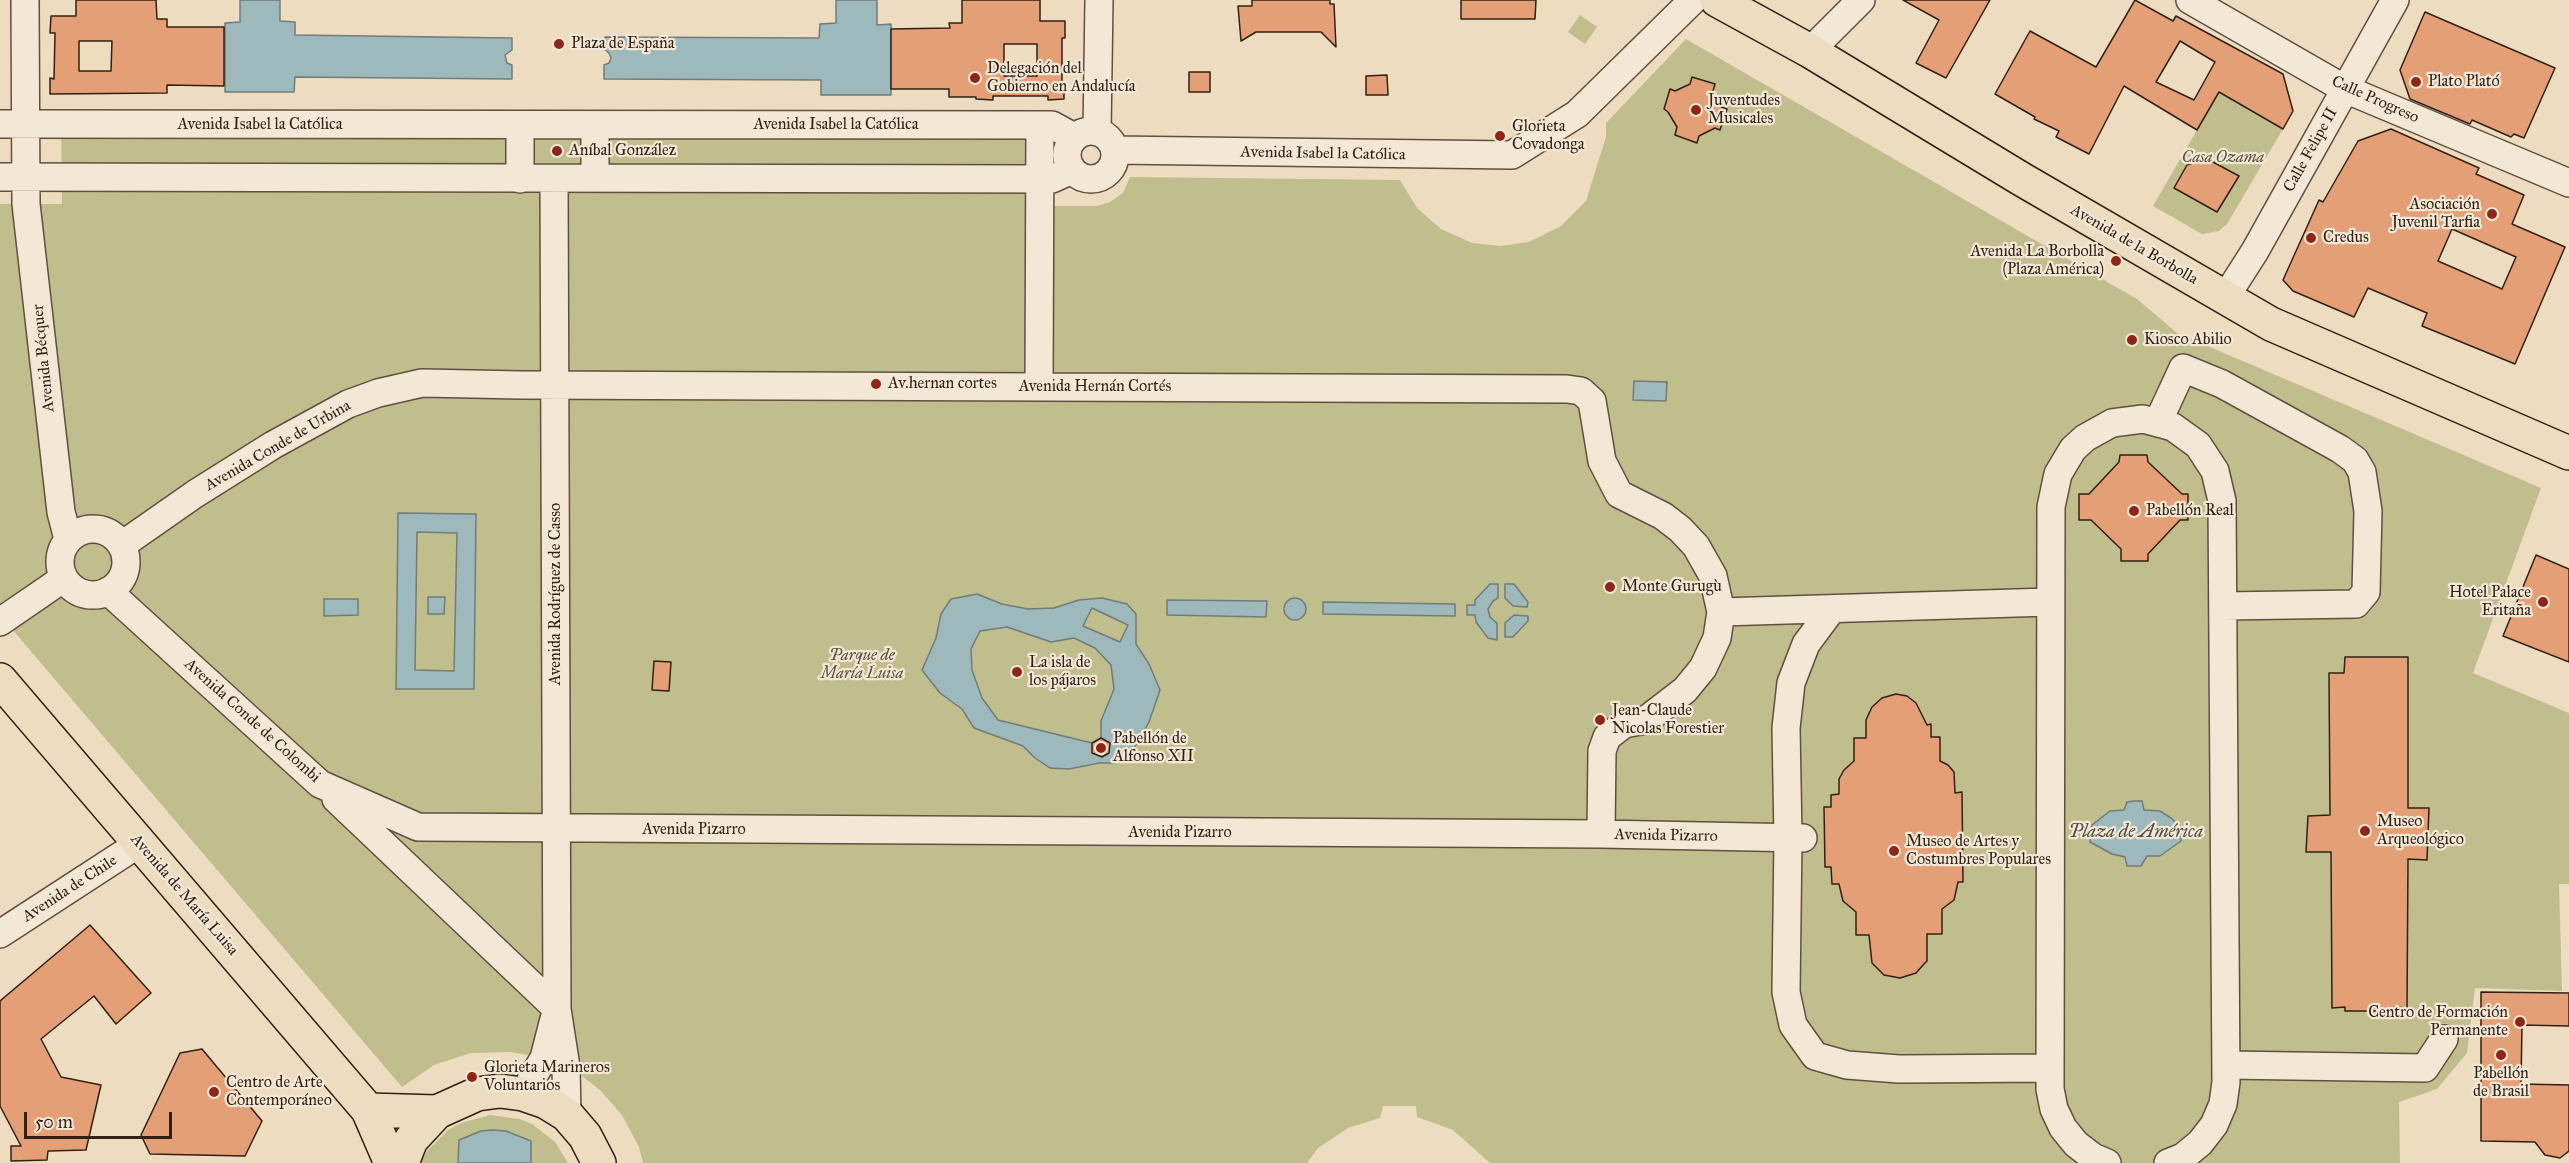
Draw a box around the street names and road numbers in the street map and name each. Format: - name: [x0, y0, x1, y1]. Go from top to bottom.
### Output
- street label: Calle Progreso: [2328, 72, 2422, 128]
- street label: Calle Felipe II: [2280, 104, 2342, 196]
- street label: Avenida Isabel la Católica: [177, 115, 343, 135]
- street label: Avenida Isabel la Católica: [753, 115, 919, 135]
- street label: Avenida Isabel la Católica: [1240, 143, 1406, 165]
- street label: Avenida de la Borbolla: [2067, 201, 2201, 289]
- street label: Avenida Bécquer: [29, 303, 59, 413]
- street label: Avenida Hernán Cortés: [1019, 377, 1171, 397]
- street label: Avenida Conde de Urbina: [202, 396, 354, 496]
- street label: Avenida Rodríguez de Casso: [546, 503, 566, 685]
- street label: Avenida Conde de Colombi: [180, 655, 324, 787]
- street label: Avenida Pizarro: [642, 820, 746, 840]
- street label: Avenida Pizarro: [1128, 823, 1232, 843]
- street label: Avenida Pizarro: [1614, 825, 1718, 847]
- street label: Avenida de María Luisa: [126, 830, 242, 960]
- street label: Avenida de Chile: [19, 851, 121, 927]

